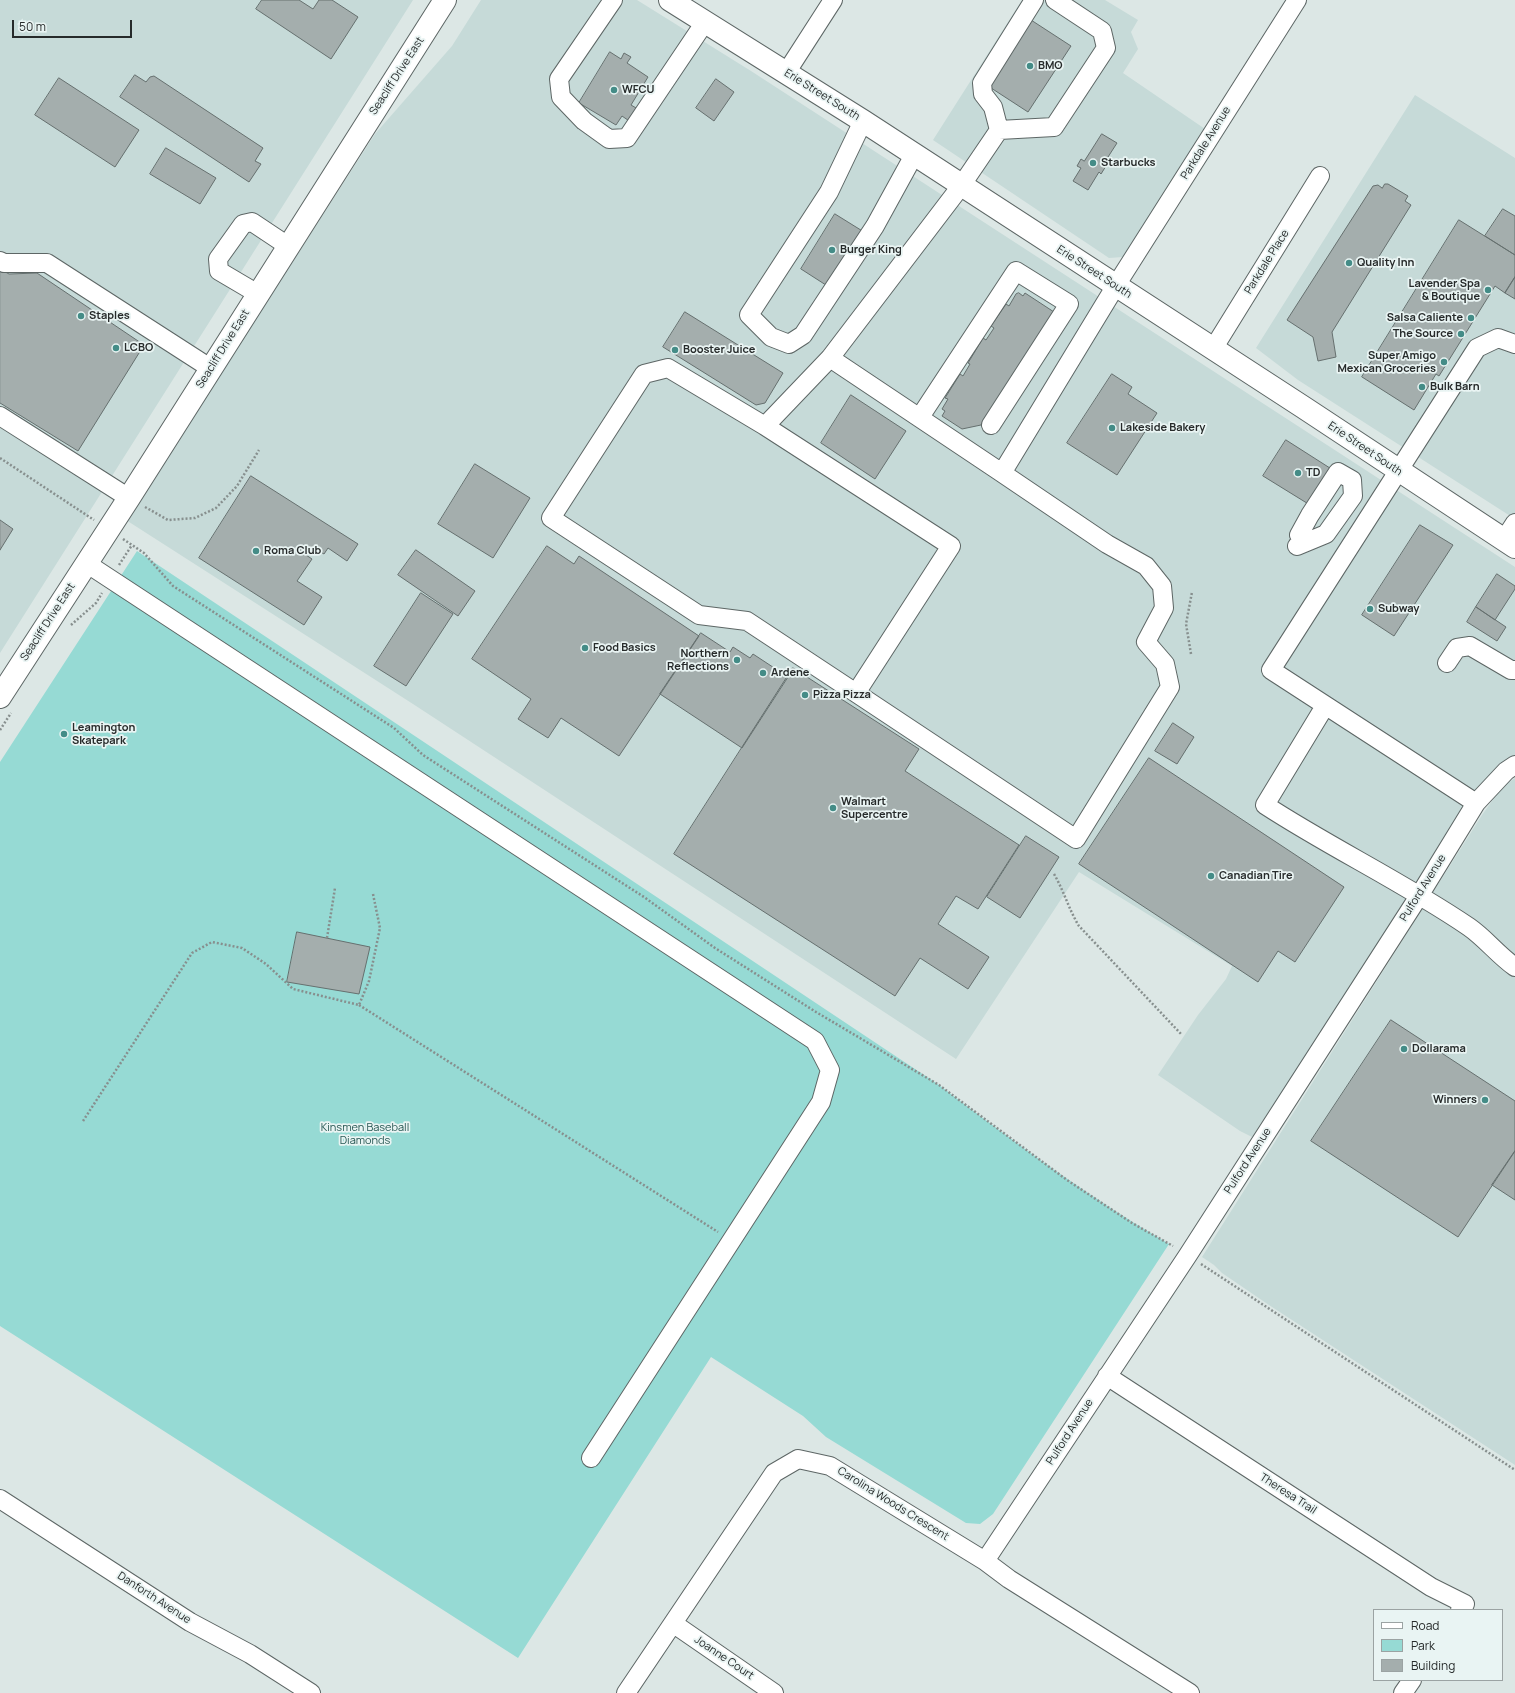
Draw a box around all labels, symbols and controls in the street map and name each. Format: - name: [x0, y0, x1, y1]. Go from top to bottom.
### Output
- scale bar: [14, 12, 134, 38]
- text: 50 m: [19, 18, 46, 35]
- street label: Seacliff Drive East: [367, 35, 427, 117]
- place label: BMO: [1038, 59, 1063, 73]
- marker: BMO: [1025, 61, 1035, 71]
- street label: Erie Street South: [782, 66, 862, 124]
- place label: WFCU: [622, 83, 655, 97]
- marker: WFCU: [609, 85, 619, 95]
- street label: Parkdale Avenue: [1178, 104, 1234, 182]
- place label: Starbucks: [1101, 156, 1155, 170]
- marker: Starbucks: [1088, 158, 1098, 168]
- street label: Parkdale Place: [1242, 227, 1292, 297]
- place label: Burger King: [840, 243, 902, 257]
- street label: Erie Street South: [1054, 243, 1134, 301]
- marker: Burger King: [827, 245, 837, 255]
- place label: Quality Inn: [1357, 256, 1414, 270]
- marker: Quality Inn: [1344, 258, 1354, 268]
- place label: Lavender Spa & Boutique: [1409, 277, 1480, 303]
- marker: Lavender Spa & Boutique: [1483, 285, 1493, 295]
- street label: Seacliff Drive East: [193, 307, 253, 391]
- place label: Staples: [89, 309, 130, 323]
- marker: Staples: [76, 311, 86, 321]
- place label: Salsa Caliente: [1387, 311, 1463, 325]
- marker: Salsa Caliente: [1466, 313, 1476, 323]
- place label: The Source: [1393, 327, 1453, 341]
- marker: The Source: [1456, 329, 1466, 339]
- place label: LCBO: [124, 341, 153, 355]
- marker: LCBO: [111, 343, 121, 353]
- place label: Booster Juice: [683, 343, 755, 357]
- marker: Booster Juice: [670, 345, 680, 355]
- place label: Super Amigo Mexican Groceries: [1337, 349, 1436, 375]
- marker: Super Amigo Mexican Groceries: [1439, 357, 1449, 367]
- place label: Bulk Barn: [1430, 380, 1480, 394]
- marker: Bulk Barn: [1417, 382, 1427, 392]
- street label: Erie Street South: [1325, 419, 1405, 479]
- place label: Lakeside Bakery: [1120, 421, 1205, 435]
- marker: Lakeside Bakery: [1107, 423, 1117, 433]
- place label: TD: [1306, 466, 1320, 480]
- marker: TD: [1293, 468, 1303, 478]
- place label: Roma Club: [264, 544, 321, 558]
- marker: Roma Club: [251, 546, 261, 556]
- street label: Seacliff Drive East: [18, 581, 78, 663]
- place label: Subway: [1378, 602, 1419, 616]
- marker: Subway: [1365, 604, 1375, 614]
- place label: Food Basics: [593, 641, 656, 655]
- marker: Food Basics: [580, 643, 590, 653]
- place label: Northern Reflections: [667, 647, 729, 673]
- marker: Northern Reflections: [732, 655, 742, 665]
- place label: Ardene: [771, 666, 809, 680]
- marker: Ardene: [758, 668, 768, 678]
- place label: Pizza Pizza: [813, 688, 871, 702]
- marker: Pizza Pizza: [800, 690, 810, 700]
- place label: Leamington Skatepark: [72, 721, 135, 747]
- marker: Leamington Skatepark: [59, 729, 69, 739]
- place label: Walmart Supercentre: [841, 795, 908, 821]
- marker: Walmart Supercentre: [828, 803, 838, 813]
- street label: Pulford Avenue: [1397, 852, 1449, 924]
- place label: Canadian Tire: [1219, 869, 1293, 883]
- marker: Canadian Tire: [1206, 871, 1216, 881]
- place label: Dollarama: [1412, 1042, 1466, 1056]
- marker: Dollarama: [1399, 1044, 1409, 1054]
- place label: Winners: [1433, 1093, 1477, 1107]
- marker: Winners: [1480, 1095, 1490, 1105]
- park label: Kinsmen Baseball Diamonds: [321, 1121, 409, 1147]
- street label: Pulford Avenue: [1222, 1125, 1274, 1197]
- street label: Pulford Avenue: [1044, 1396, 1096, 1468]
- street label: Carolina Woods Crescent: [835, 1464, 951, 1544]
- street label: Theresa Trail: [1257, 1471, 1319, 1517]
- street label: Danforth Avenue: [115, 1569, 193, 1627]
- legend: [1373, 1609, 1503, 1681]
- text: Road: [1411, 1617, 1439, 1634]
- street label: Joanne Court: [692, 1633, 756, 1683]
- text: Park: [1411, 1637, 1435, 1654]
- text: Building: [1411, 1657, 1455, 1674]

